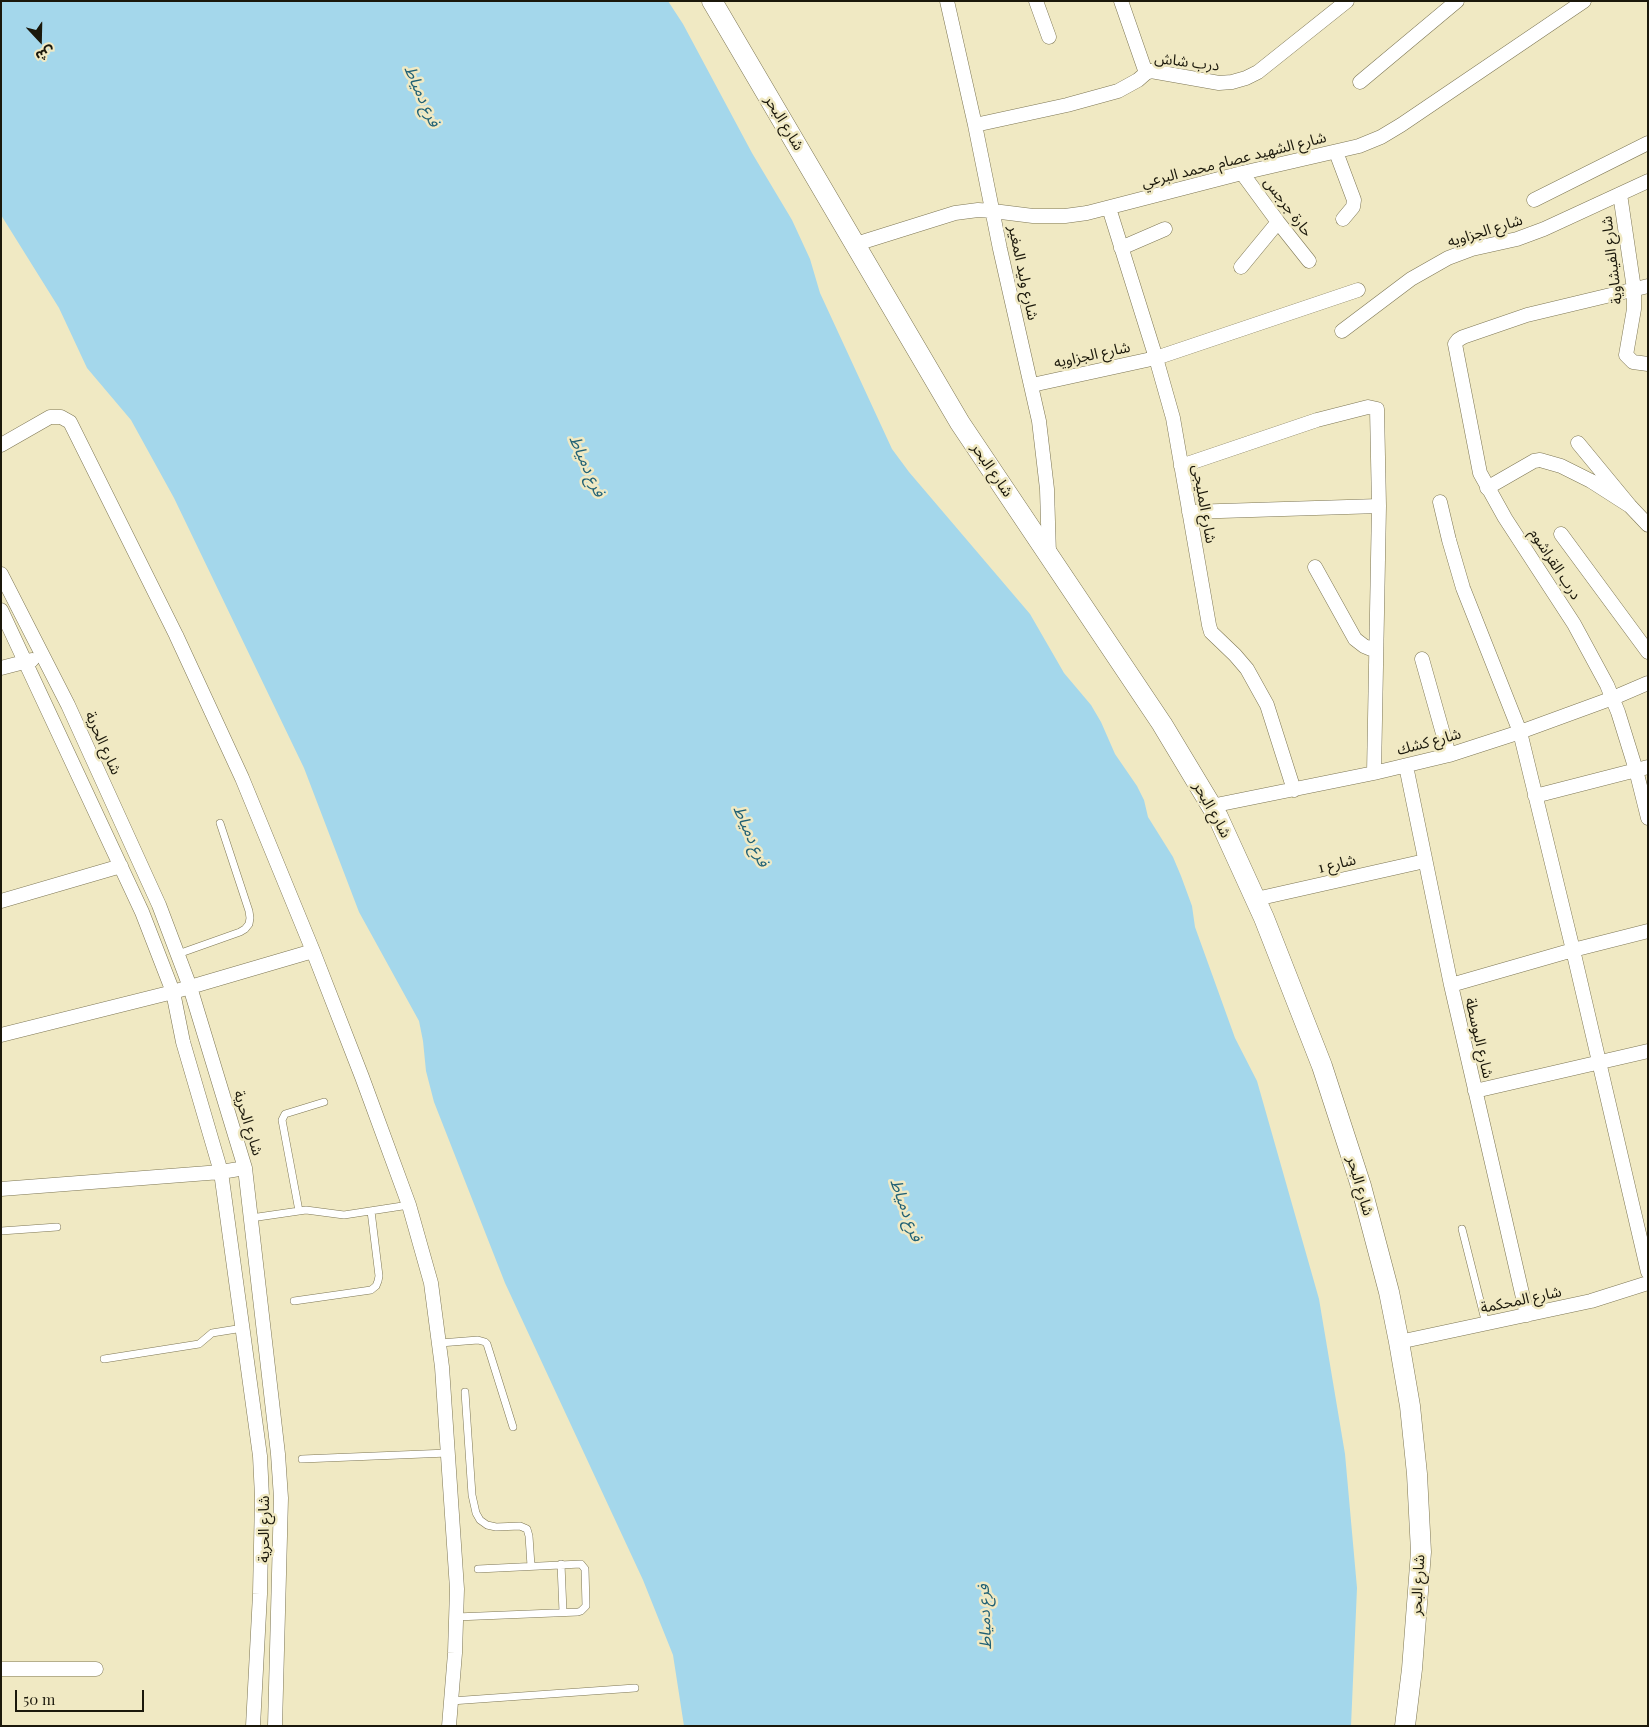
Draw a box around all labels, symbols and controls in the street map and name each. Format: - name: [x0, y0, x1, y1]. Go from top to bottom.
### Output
- north arrow: [15, 15, 65, 65]
- text: ش: [33, 42, 58, 67]
- street label: درب شاش: [1153, 49, 1221, 75]
- water label: فرع دمياط: [400, 62, 444, 130]
- street label: شارع البحر: [761, 92, 807, 154]
- street label: شارع الشهيد عصام محمد البرعي: [1140, 128, 1328, 192]
- street label: حارة جرجس: [1260, 174, 1316, 240]
- street label: شارع الجزاويه: [1445, 211, 1525, 251]
- street label: شارع الفيشاوية: [1598, 215, 1626, 305]
- street label: شارع وليد المغير: [1004, 224, 1042, 322]
- street label: شارع الجزاويه: [1052, 338, 1132, 372]
- water label: فرع دمياط: [565, 432, 609, 500]
- street label: شارع البحر: [967, 440, 1017, 500]
- street label: شارع المليجى: [1188, 463, 1220, 545]
- street label: درب القراشوم: [1525, 525, 1585, 603]
- street label: شارع الحرية: [81, 709, 125, 777]
- street label: شارع كشك: [1395, 725, 1463, 759]
- street label: شارع البحر: [1189, 779, 1235, 841]
- water label: فرع دمياط: [729, 802, 773, 870]
- street label: شارع 1: [1316, 851, 1358, 877]
- street label: شارع البوسطة: [1461, 996, 1497, 1080]
- street label: شارع الحرية: [230, 1088, 266, 1158]
- street label: شارع البحر: [1343, 1154, 1377, 1218]
- water label: فرع دمياط: [886, 1176, 926, 1244]
- street label: شارع المحكمة: [1479, 1283, 1563, 1317]
- street label: شارع الحرية: [255, 1495, 273, 1563]
- street label: شارع البحر: [1407, 1554, 1429, 1616]
- water label: فرع دمياط: [974, 1584, 996, 1650]
- scale bar: [18, 1680, 146, 1712]
- text: 50 m: [23, 1689, 55, 1709]

